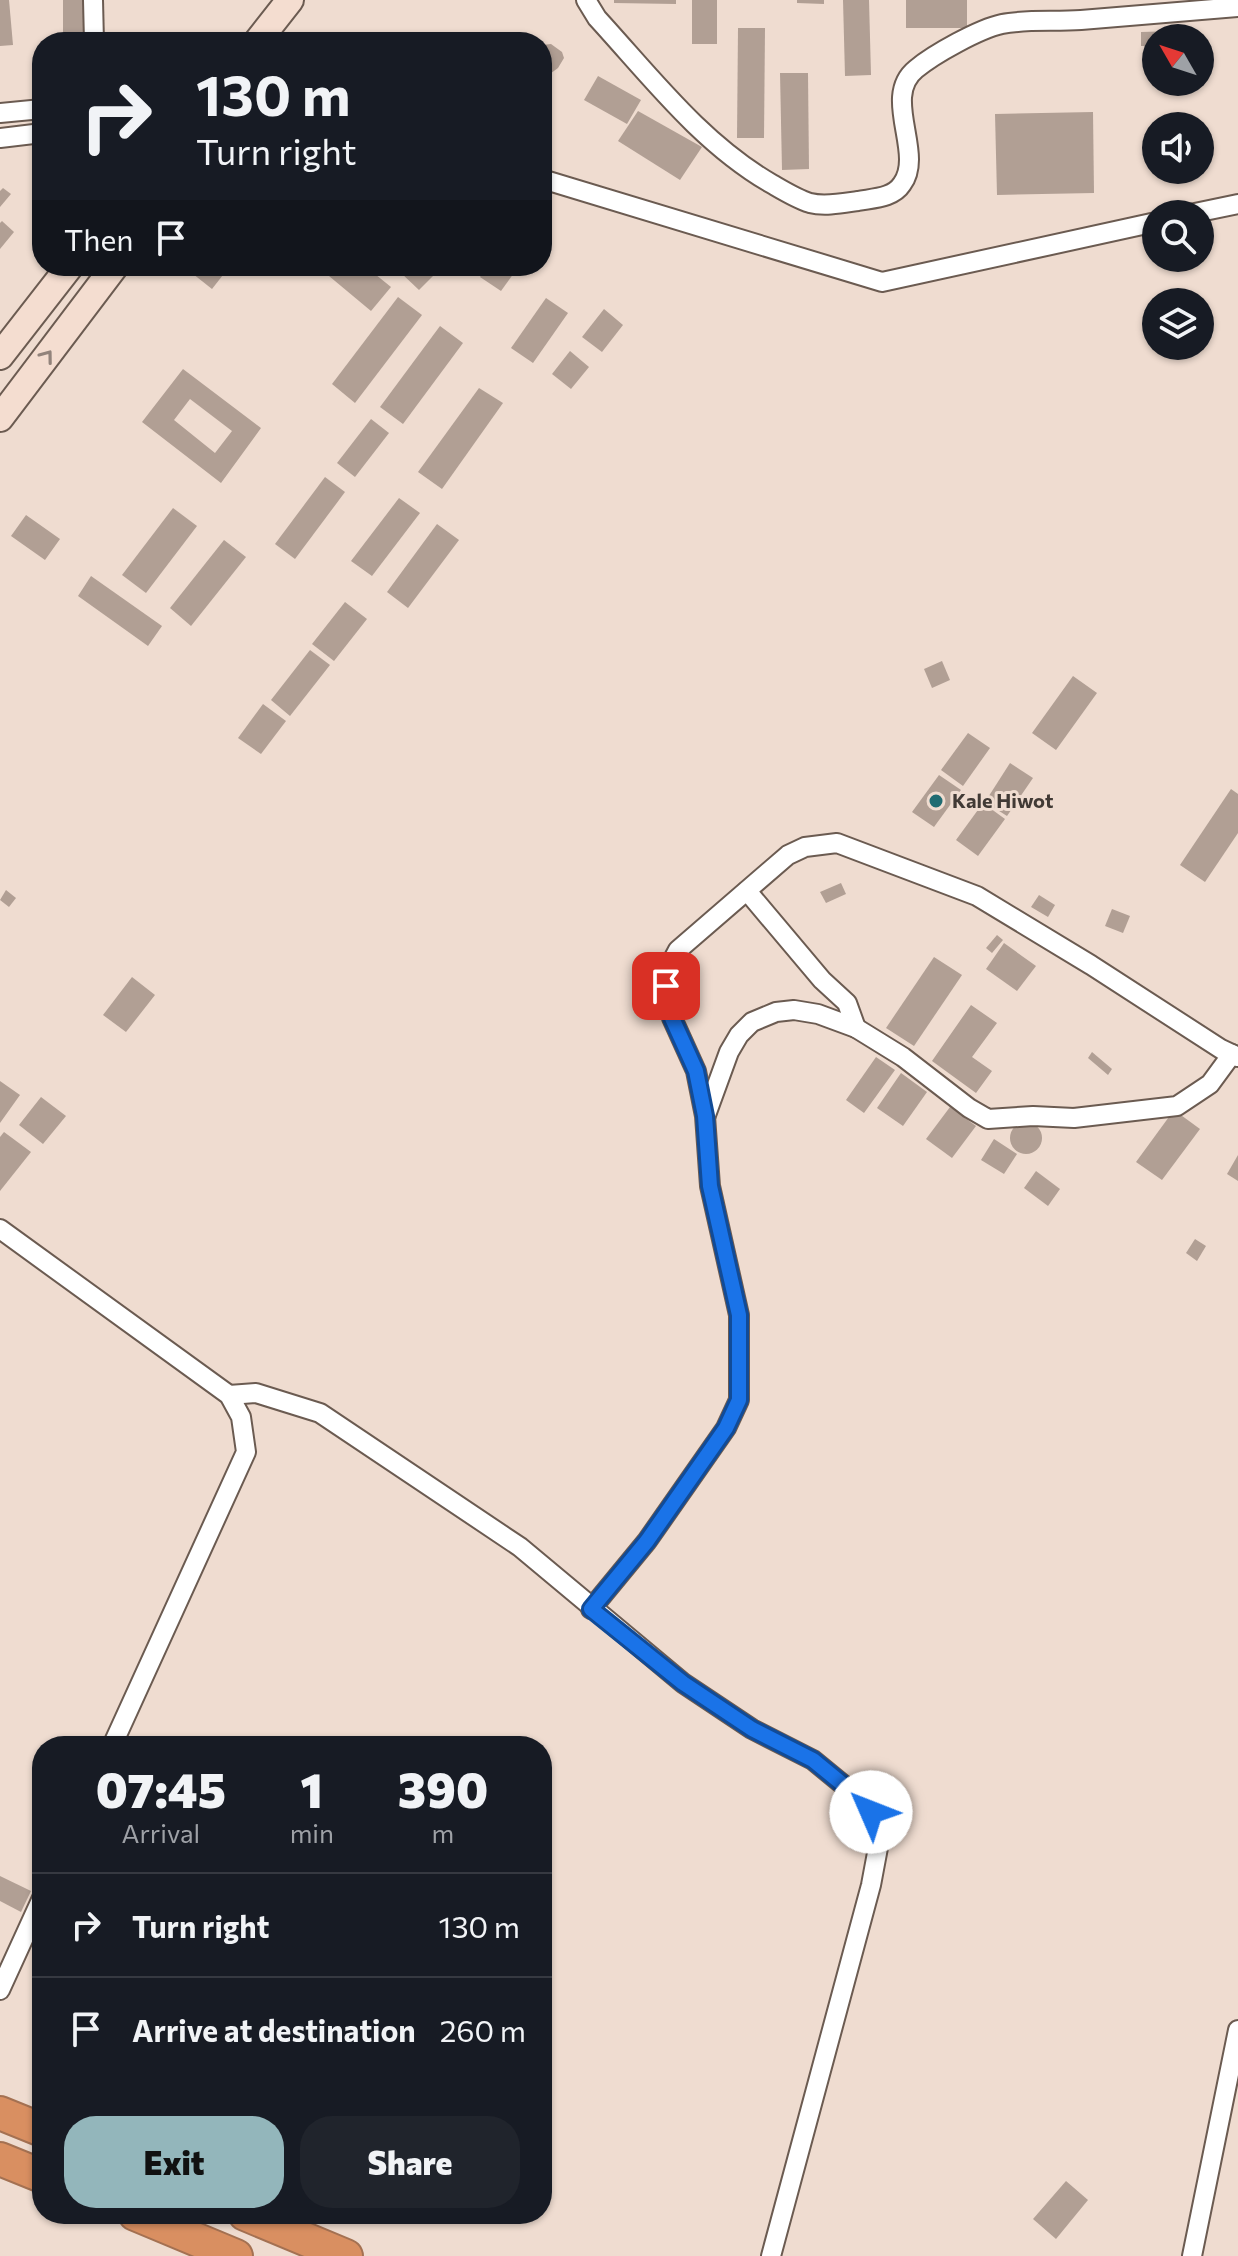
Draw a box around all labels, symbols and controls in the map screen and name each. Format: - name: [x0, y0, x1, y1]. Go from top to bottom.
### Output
- north arrow: [1142, 24, 1214, 96]
- map controls: [1142, 24, 1214, 360]
- text: 130 m: [196, 59, 351, 128]
- icon: right: [64, 64, 168, 168]
- button: sound: [1142, 112, 1214, 184]
- text: Turn right: [196, 128, 357, 172]
- button: search: [1142, 200, 1214, 272]
- icon: arrive: [149, 216, 193, 260]
- text: Then: [64, 220, 133, 257]
- button: layers: [1142, 288, 1214, 360]
- one-way arrow: [37, 350, 52, 365]
- place label: Kale Hiwot: [952, 788, 1053, 812]
- marker: Kale Hiwot: [927, 792, 945, 810]
- pin: [632, 952, 700, 1020]
- icon: arrive: [644, 964, 688, 1008]
- text: 07:45: [96, 1759, 226, 1818]
- text: 1: [301, 1759, 323, 1818]
- text: 390: [398, 1759, 488, 1818]
- position arrow: [829, 1770, 913, 1854]
- text: Arrival: [122, 1817, 200, 1848]
- text: min: [290, 1817, 334, 1848]
- text: m: [432, 1817, 454, 1848]
- icon: right: [64, 1903, 108, 1947]
- text: Turn right: [132, 1907, 269, 1944]
- text: 130 m: [439, 1907, 520, 1944]
- icon: arrive: [64, 2007, 108, 2051]
- text: Arrive at destination: [132, 2011, 416, 2048]
- text: 260 m: [440, 2011, 526, 2048]
- button: Exit: [64, 2116, 284, 2208]
- button: Share: [300, 2116, 520, 2208]

